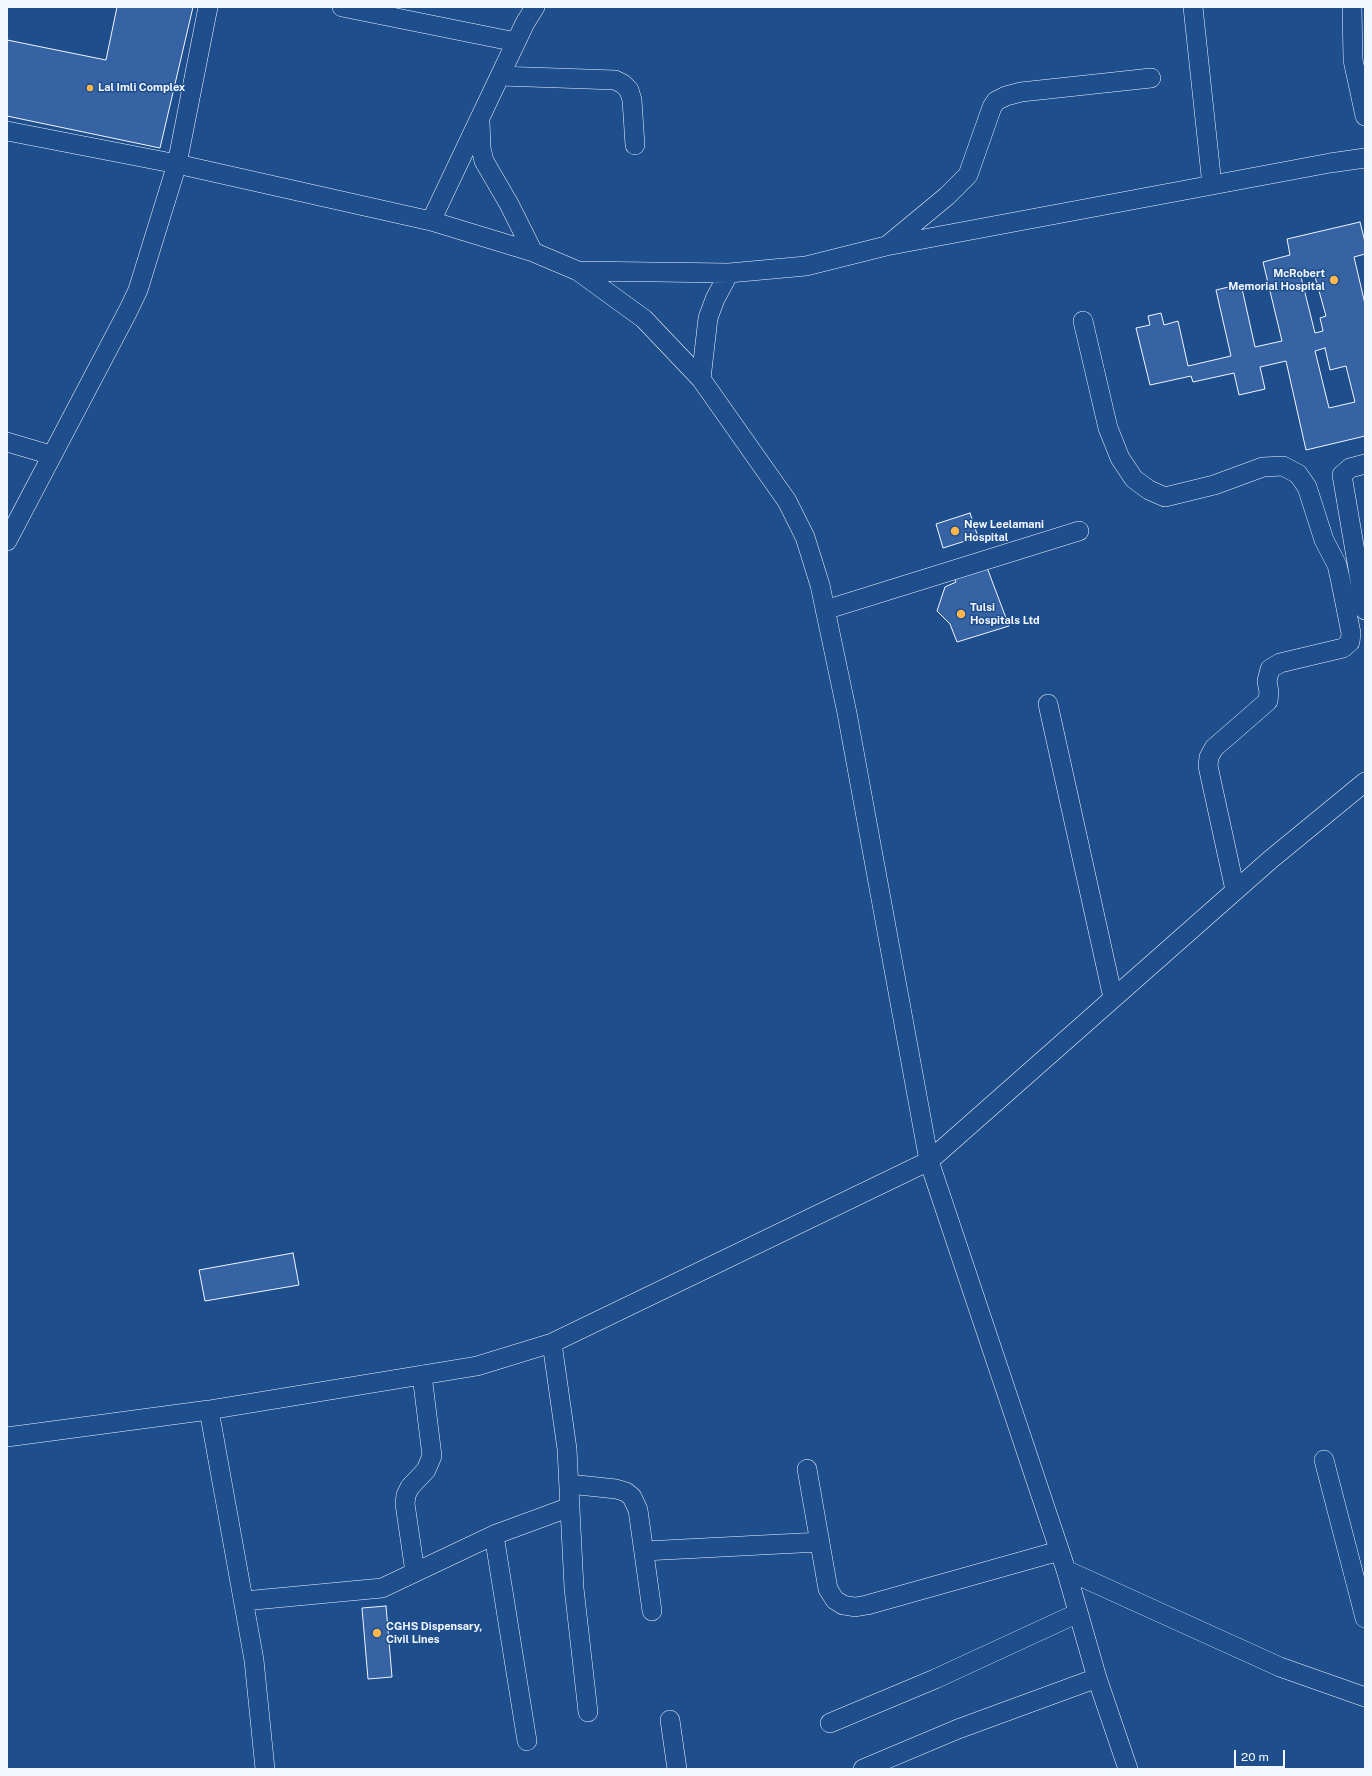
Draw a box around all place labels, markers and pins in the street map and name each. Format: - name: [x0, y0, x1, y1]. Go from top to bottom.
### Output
- place label: Lal Imli Complex: [98, 81, 185, 95]
- marker: Lal Imli Complex: [85, 83, 95, 93]
- place label: McRobert Memorial Hospital: [1228, 267, 1325, 293]
- marker: McRobert Memorial Hospital: [1328, 274, 1340, 286]
- place label: New Leelamani Hospital: [964, 518, 1044, 544]
- marker: New Leelamani Hospital: [949, 525, 961, 537]
- place label: Tulsi Hospitals Ltd: [970, 601, 1040, 627]
- marker: Tulsi Hospitals Ltd: [955, 608, 967, 620]
- place label: CGHS Dispensary, Civil Lines: [386, 1620, 482, 1646]
- marker: CGHS Dispensary, Civil Lines: [371, 1627, 383, 1639]

